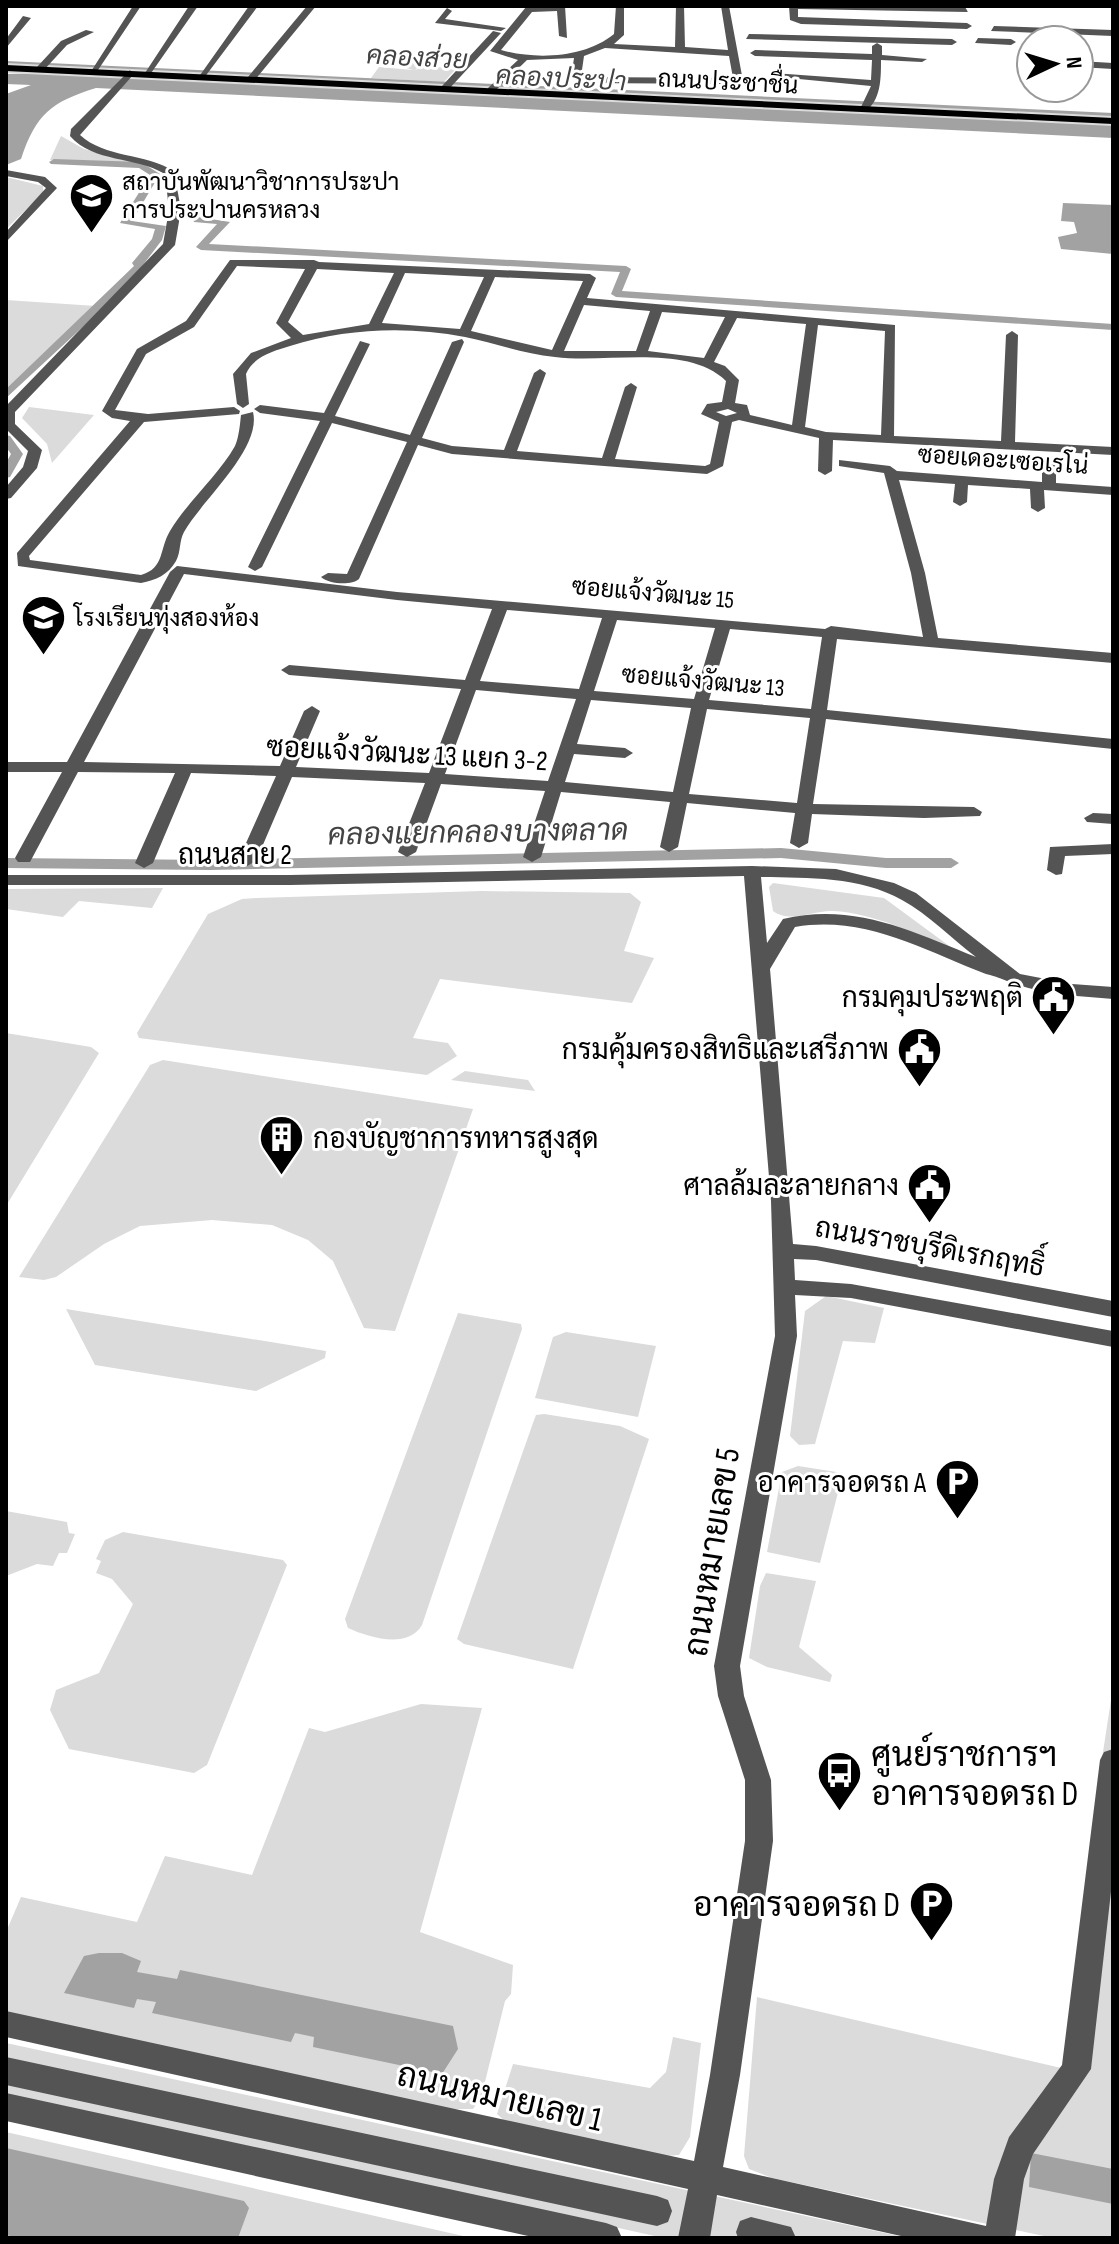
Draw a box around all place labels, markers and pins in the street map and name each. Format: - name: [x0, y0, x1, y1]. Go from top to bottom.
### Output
- place label: สถาบันพัฒนาวิชาการประปา การประปานครหลวง: [122, 168, 400, 225]
- school or university icon: สถาบันพัฒนาวิชาการประปา การประปานครหลวง: [67, 172, 115, 235]
- school or university icon: โรงเรียนทุ่งสองห้อง: [19, 594, 67, 657]
- place label: โรงเรียนทุ่งสองห้อง: [72, 602, 260, 634]
- public building icon: กรมคุมประพฤติ: [1030, 973, 1078, 1036]
- place label: กรมคุมประพฤติ: [842, 981, 1023, 1017]
- public building icon: กรมคุ้มครองสิทธิและเสรีภาพ: [896, 1025, 944, 1088]
- place label: กรมคุ้มครองสิทธิและเสรีภาพ: [562, 1031, 889, 1069]
- building icon: กองบัญชาการทหารสูงสุด: [258, 1114, 306, 1177]
- place label: กองบัญชาการทหารสูงสุด: [313, 1120, 599, 1158]
- public building icon: ศาลล้มละลายกลาง: [906, 1161, 954, 1224]
- place label: ศาลล้มละลายกลาง: [683, 1167, 899, 1203]
- parking icon: อาคารจอดรถ A: [933, 1458, 981, 1521]
- place label: อาคารจอดรถ A: [757, 1467, 927, 1500]
- place label: ศูนย์ราชการฯ อาคารจอดรถ D: [871, 1732, 1078, 1815]
- bus stop icon: ศูนย์ราชการฯ อาคารจอดรถ D: [816, 1750, 864, 1813]
- parking icon: อาคารจอดรถ D: [907, 1880, 955, 1943]
- place label: อาคารจอดรถ D: [693, 1885, 900, 1926]

